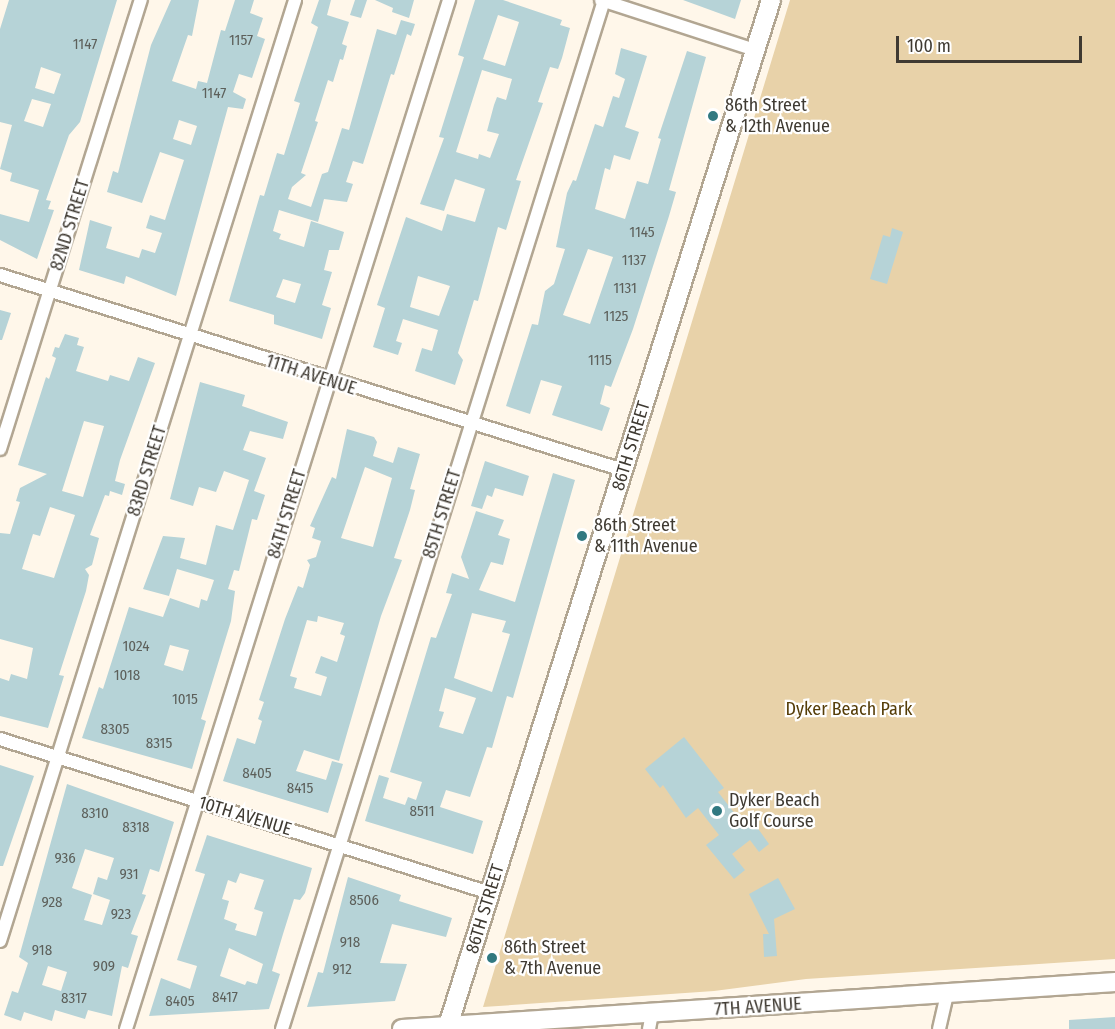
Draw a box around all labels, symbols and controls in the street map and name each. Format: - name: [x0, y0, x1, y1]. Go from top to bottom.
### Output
- scale bar: [899, 24, 1085, 62]
- house number: 1157: [229, 32, 253, 50]
- text: 100 m: [907, 35, 951, 57]
- house number: 1147: [73, 36, 97, 54]
- house number: 1147: [202, 85, 226, 103]
- place label: 86th Street & 12th Avenue: [725, 95, 830, 138]
- marker: 86th Street & 12th Avenue: [706, 109, 720, 123]
- street label: 82ND STREET: [46, 177, 94, 273]
- house number: 1145: [629, 224, 655, 242]
- house number: 1137: [622, 252, 646, 270]
- house number: 1131: [613, 280, 637, 298]
- house number: 1125: [604, 308, 628, 326]
- street label: 11TH AVENUE: [263, 350, 359, 400]
- house number: 1115: [588, 352, 612, 370]
- street label: 86TH STREET: [607, 399, 655, 493]
- street label: 83RD STREET: [123, 423, 171, 519]
- street label: 84TH STREET: [263, 467, 311, 561]
- street label: 85TH STREET: [418, 467, 466, 561]
- place label: 86th Street & 11th Avenue: [594, 515, 698, 558]
- marker: 86th Street & 11th Avenue: [575, 529, 589, 543]
- house number: 1024: [122, 638, 150, 656]
- house number: 1018: [114, 667, 140, 685]
- house number: 1015: [172, 691, 198, 709]
- park label: Dyker Beach Park: [786, 698, 912, 720]
- house number: 8305: [101, 721, 129, 739]
- house number: 8315: [146, 735, 172, 753]
- house number: 8405: [242, 765, 272, 783]
- house number: 8415: [287, 780, 313, 798]
- place label: Dyker Beach Golf Course: [729, 790, 820, 832]
- street label: 10TH AVENUE: [196, 792, 294, 840]
- house number: 8511: [409, 803, 435, 821]
- marker: Dyker Beach Golf Course: [710, 804, 724, 818]
- house number: 8310: [81, 805, 109, 823]
- house number: 8318: [122, 819, 150, 837]
- house number: 936: [54, 850, 76, 868]
- street label: 86TH STREET: [461, 862, 509, 956]
- house number: 931: [119, 866, 139, 884]
- house number: 8506: [349, 892, 379, 910]
- house number: 928: [41, 894, 63, 912]
- house number: 923: [111, 906, 131, 924]
- house number: 918: [340, 934, 360, 952]
- place label: 86th Street & 7th Avenue: [504, 937, 601, 980]
- house number: 918: [32, 942, 52, 960]
- marker: 86th Street & 7th Avenue: [485, 951, 499, 965]
- house number: 909: [93, 958, 115, 976]
- house number: 912: [332, 961, 352, 979]
- house number: 8417: [212, 989, 238, 1007]
- house number: 8317: [61, 990, 87, 1008]
- house number: 8405: [165, 993, 195, 1011]
- street label: 7TH AVENUE: [714, 993, 802, 1021]

